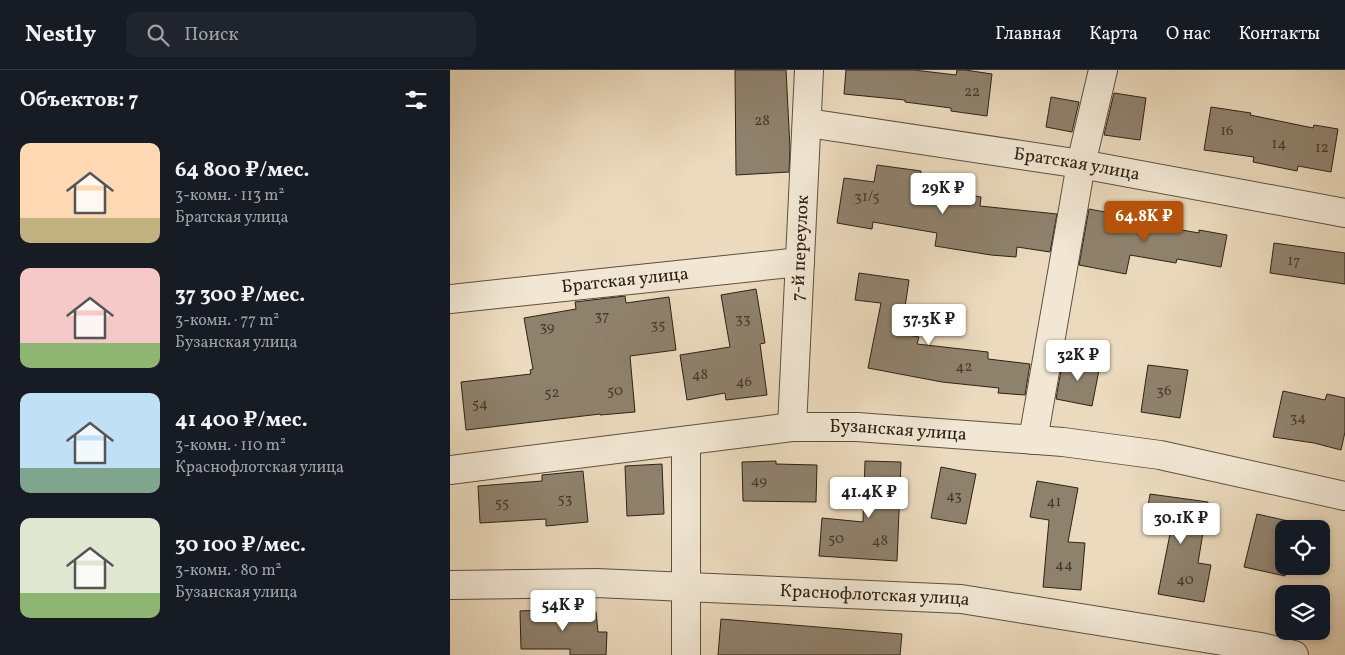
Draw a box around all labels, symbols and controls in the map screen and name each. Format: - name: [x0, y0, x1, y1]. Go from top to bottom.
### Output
- search box: [126, 12, 476, 57]
- text: Nestly: [25, 18, 96, 52]
- icon: search: [144, 21, 172, 49]
- text: Поиск: [184, 22, 239, 48]
- text: Главная: [995, 22, 1061, 47]
- text: Карта: [1089, 22, 1138, 47]
- text: О нас: [1166, 22, 1211, 47]
- text: Контакты: [1239, 22, 1320, 47]
- house number: 22: [964, 82, 980, 103]
- text: Объектов: 7: [20, 86, 139, 115]
- icon: filters: [402, 86, 430, 114]
- house number: 28: [754, 111, 770, 132]
- house number: 16: [1220, 121, 1234, 142]
- house number: 14: [1272, 134, 1286, 155]
- house number: 12: [1315, 138, 1329, 159]
- street label: Братская улица: [1012, 142, 1142, 187]
- text: 64 800 ₽/мес.: [175, 156, 310, 185]
- icon: home: [60, 163, 120, 223]
- pin: 29K ₽: [908, 172, 978, 215]
- text: 29K ₽: [922, 178, 964, 200]
- text: 3-комн. · 113 m²: [175, 185, 284, 207]
- house number: 31/5: [854, 187, 880, 208]
- street label: 7-й переулок: [786, 194, 816, 302]
- pin: 64.8K ₽: [1098, 200, 1190, 243]
- text: 64.8K ₽: [1115, 206, 1173, 228]
- text: Братская улица: [175, 207, 289, 229]
- house number: 17: [1287, 251, 1301, 272]
- street label: Братская улица: [560, 261, 690, 300]
- text: 37 300 ₽/мес.: [175, 281, 305, 310]
- icon: home: [60, 288, 120, 348]
- pin: 37.3K ₽: [883, 304, 975, 346]
- house number: 37: [595, 306, 609, 327]
- house number: 33: [735, 309, 751, 330]
- text: 37.3K ₽: [903, 309, 955, 331]
- text: 3-комн. · 77 m²: [175, 310, 279, 332]
- house number: 35: [651, 315, 665, 336]
- house number: 39: [539, 317, 555, 338]
- text: Бузанская улица: [175, 332, 297, 354]
- pin: 32K ₽: [1043, 340, 1113, 382]
- text: 32K ₽: [1057, 345, 1099, 367]
- house number: 42: [955, 357, 973, 378]
- house number: 48: [692, 365, 708, 386]
- house number: 46: [736, 372, 752, 393]
- house number: 50: [607, 381, 623, 402]
- house number: 36: [1156, 381, 1172, 402]
- house number: 52: [544, 383, 560, 404]
- house number: 54: [472, 394, 488, 415]
- text: 41 400 ₽/мес.: [175, 406, 308, 435]
- house number: 34: [1290, 408, 1306, 429]
- icon: home: [60, 413, 120, 473]
- street label: Бузанская улица: [829, 415, 968, 447]
- text: 3-комн. · 110 m²: [175, 435, 286, 457]
- text: Краснофлотская улица: [175, 457, 344, 479]
- house number: 49: [751, 471, 767, 492]
- pin: 41.4K ₽: [823, 476, 915, 519]
- text: 41.4K ₽: [841, 482, 897, 504]
- house number: 43: [946, 486, 962, 507]
- house number: 53: [558, 489, 572, 510]
- house number: 41: [1047, 492, 1061, 513]
- house number: 55: [495, 493, 509, 514]
- pin: 30.1K ₽: [1135, 502, 1227, 545]
- text: 30.1K ₽: [1154, 508, 1208, 530]
- map controls: [1275, 520, 1330, 640]
- button: locate: [1275, 520, 1330, 575]
- house number: 50: [828, 529, 844, 550]
- text: 30 100 ₽/мес.: [175, 531, 306, 560]
- house number: 48: [872, 531, 888, 552]
- icon: home: [60, 538, 120, 598]
- house number: 44: [1055, 555, 1073, 576]
- text: 3-комн. · 80 m²: [175, 560, 282, 582]
- house number: 40: [1176, 570, 1194, 591]
- street label: Краснофлотская улица: [779, 579, 972, 613]
- text: Бузанская улица: [175, 582, 297, 604]
- button: layers: [1275, 585, 1330, 640]
- pin: 54K ₽: [528, 590, 598, 632]
- text: 54K ₽: [541, 595, 585, 617]

